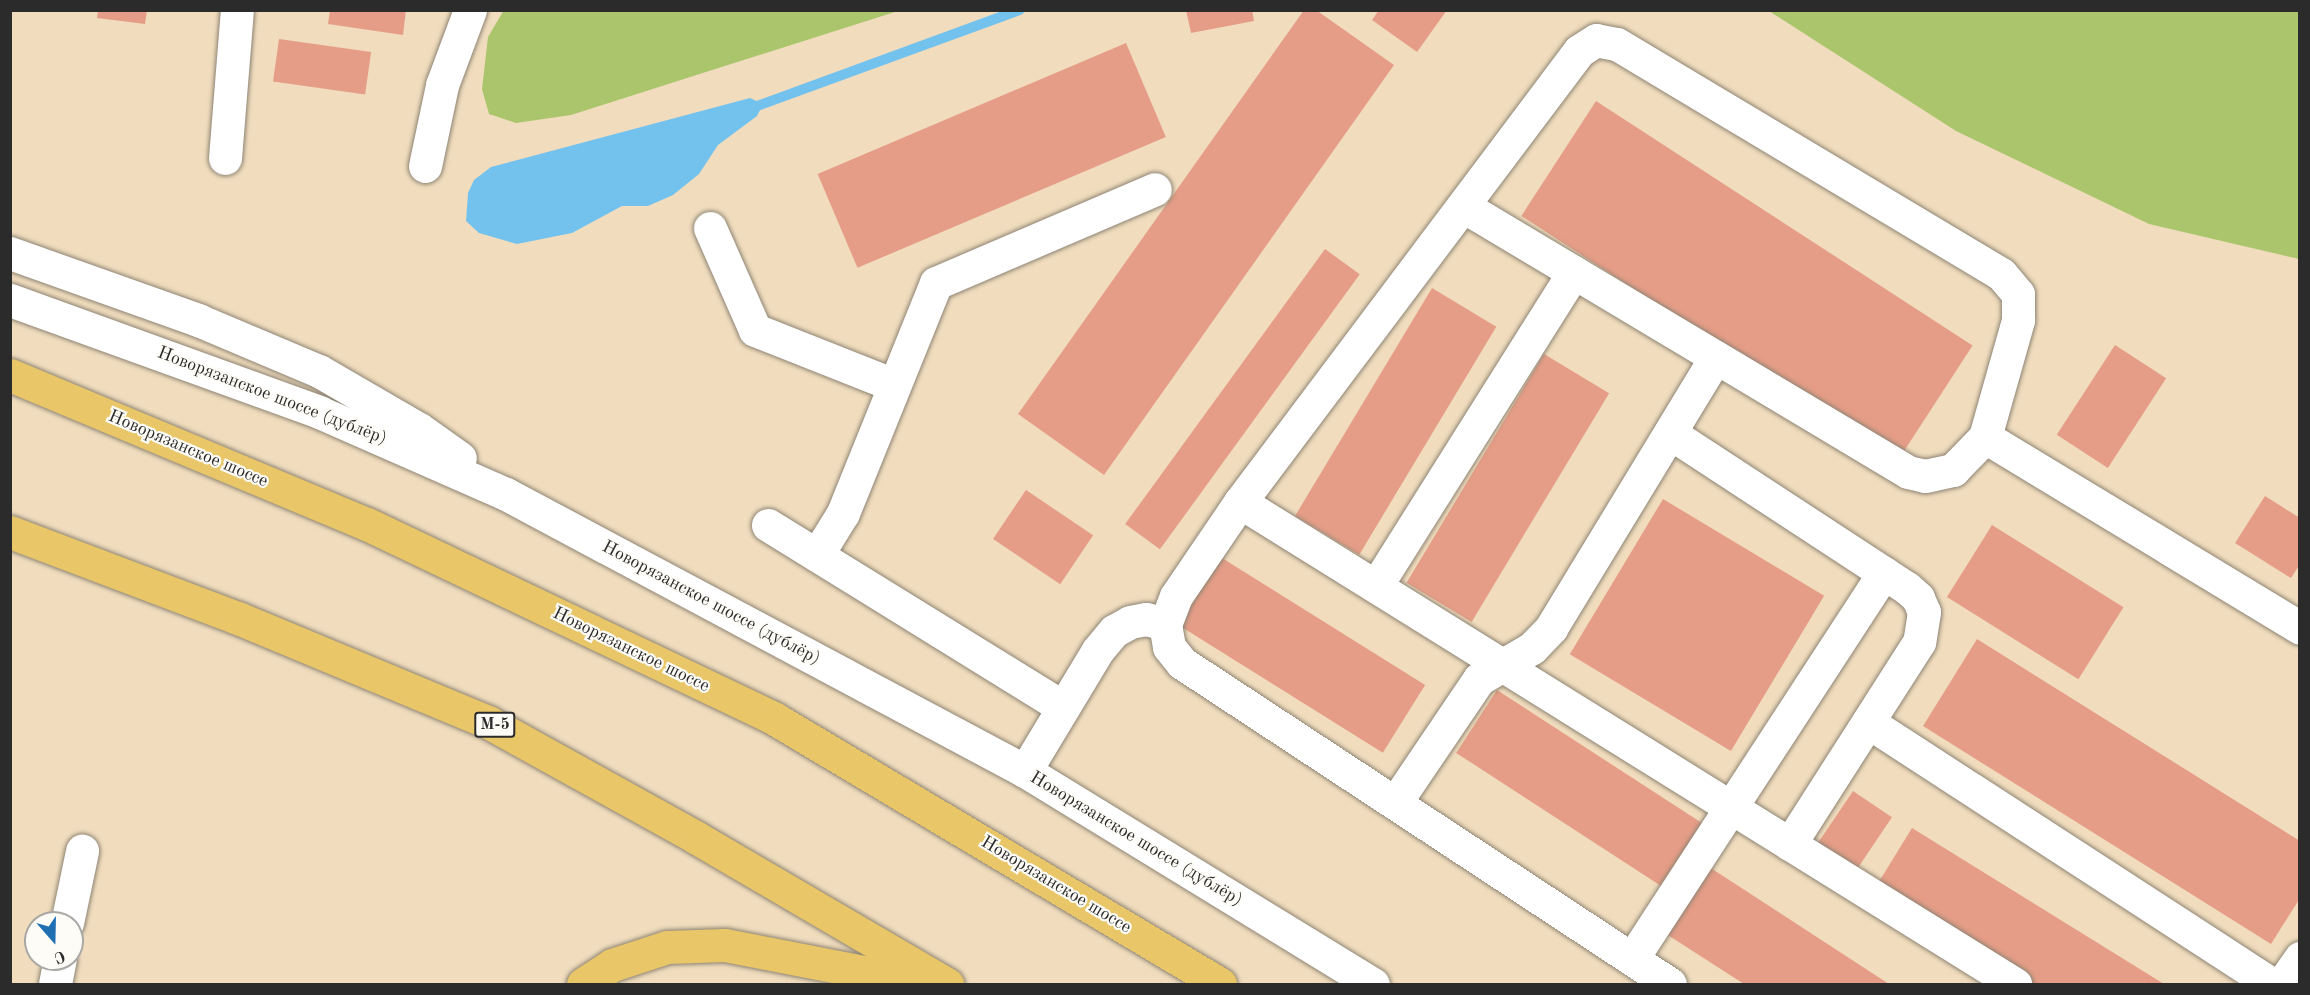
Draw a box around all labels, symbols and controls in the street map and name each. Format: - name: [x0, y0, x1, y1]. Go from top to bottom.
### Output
- street label: Новорязанское шоссе (дублёр): [154, 342, 390, 450]
- street label: Новорязанское шоссе: [105, 406, 271, 492]
- street label: Новорязанское шоссе (дублёр): [598, 536, 824, 670]
- street label: Новорязанское шоссе: [549, 603, 713, 697]
- road number: М-5: [474, 712, 516, 738]
- street label: Новорязанское шоссе (дублёр): [1026, 767, 1246, 911]
- street label: Новорязанское шоссе: [977, 832, 1135, 938]
- north arrow: [24, 911, 84, 971]
- text: С: [52, 947, 67, 965]

